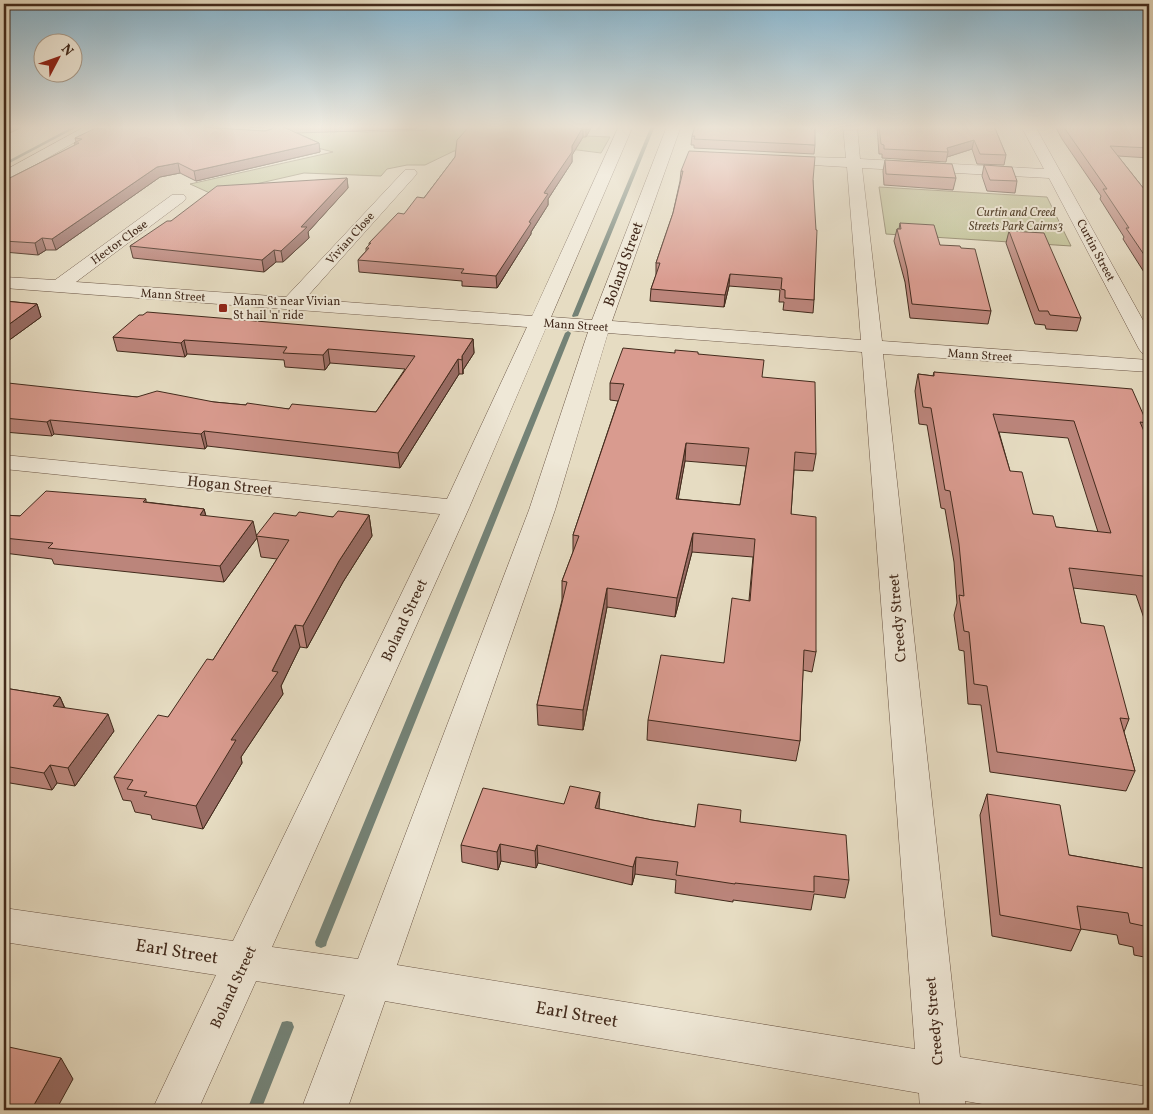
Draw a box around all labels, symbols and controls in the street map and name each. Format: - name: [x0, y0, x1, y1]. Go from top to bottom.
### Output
- north arrow: [32, 32, 82, 82]
- text: N: [56, 40, 77, 61]
- park label: Curtin and Creed Streets Park Cairns3: [969, 205, 1064, 235]
- street label: Vivian Close: [323, 209, 379, 268]
- street label: Curtin Street: [1072, 216, 1118, 284]
- street label: Hector Close: [88, 217, 151, 269]
- street label: Boland Street: [599, 219, 649, 310]
- street label: Mann Street: [140, 286, 206, 306]
- place label: Mann St near Vivian St hail 'n' ride: [233, 294, 340, 324]
- marker: Mann St near Vivian St hail 'n' ride: [217, 302, 229, 314]
- street label: Mann Street: [543, 316, 609, 336]
- street label: Mann Street: [947, 346, 1013, 366]
- street label: Hogan Street: [186, 472, 274, 501]
- street label: Creedy Street: [884, 573, 913, 663]
- street label: Boland Street: [377, 576, 434, 665]
- street label: Earl Street: [134, 934, 220, 971]
- street label: Boland Street: [206, 943, 263, 1032]
- street label: Creedy Street: [921, 976, 950, 1066]
- street label: Earl Street: [533, 996, 620, 1035]

